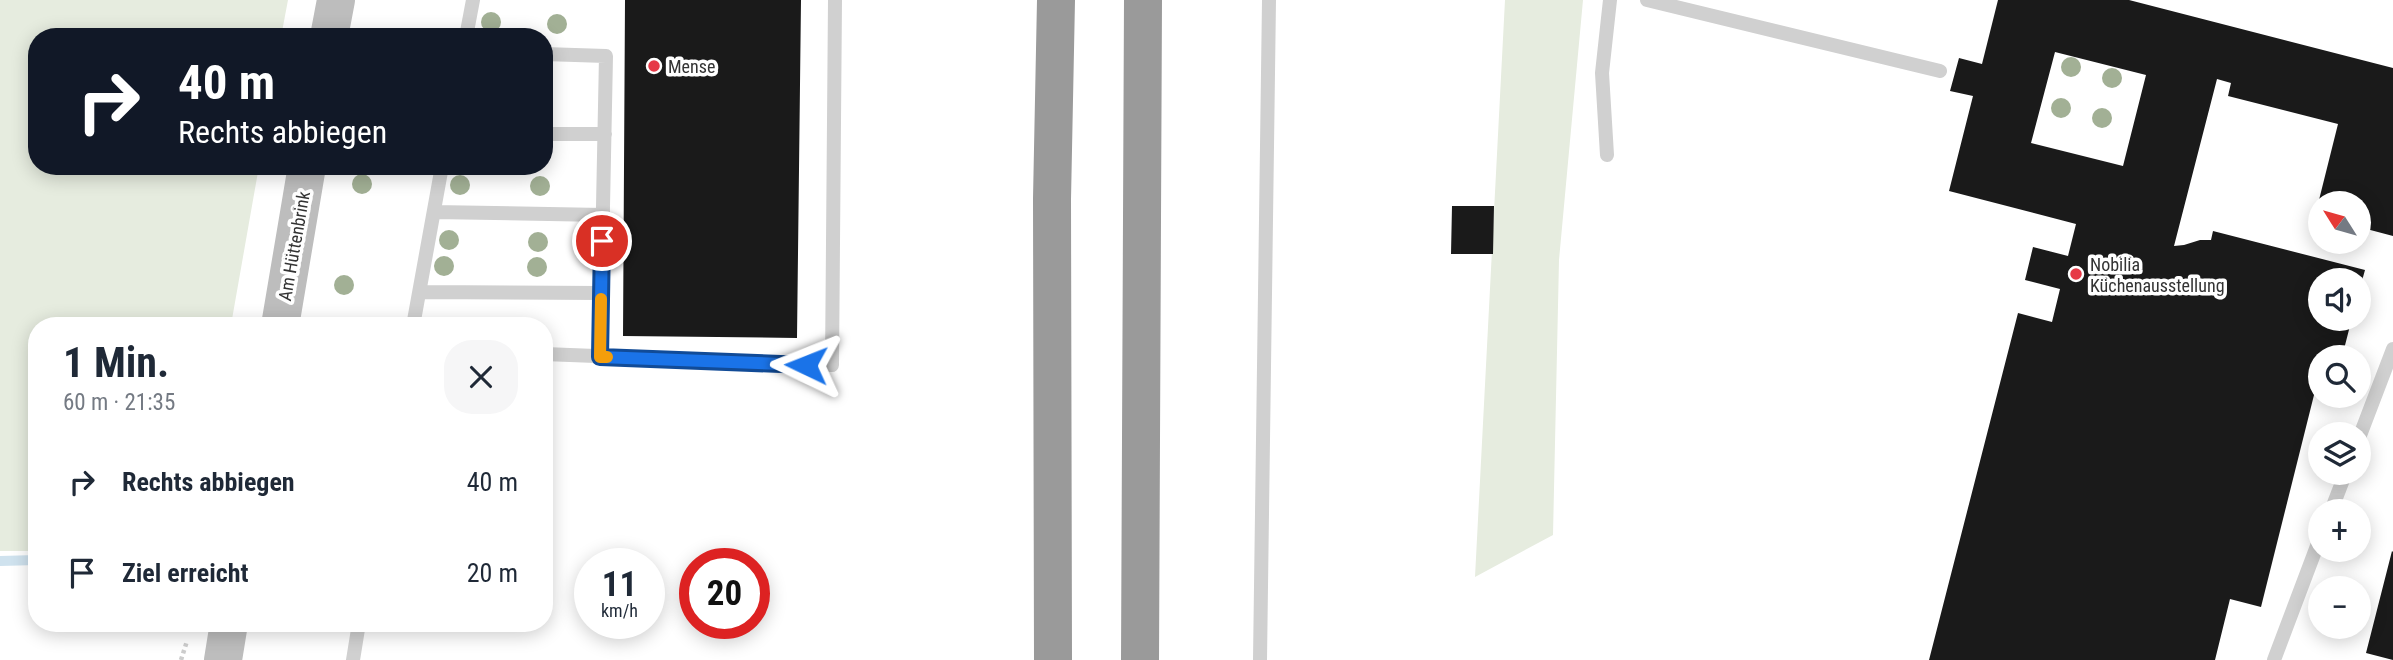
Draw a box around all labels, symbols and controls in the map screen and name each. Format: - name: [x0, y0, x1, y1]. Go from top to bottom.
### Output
- text: 40 m: [178, 54, 275, 111]
- icon: right: [63, 56, 154, 147]
- place label: Mense: [668, 56, 715, 77]
- marker: Mense: [646, 58, 662, 74]
- text: Rechts abbiegen: [178, 113, 387, 151]
- street label: Am Hüttenbrink: [274, 189, 314, 303]
- north arrow: [2308, 191, 2371, 254]
- map controls: [2308, 191, 2371, 639]
- pin: [572, 211, 632, 271]
- icon: arrive: [583, 222, 621, 260]
- place label: Nobilia Küchenausstellung: [2090, 254, 2225, 296]
- marker: Nobilia Küchenausstellung: [2068, 266, 2084, 282]
- button: sound: [2308, 268, 2371, 331]
- position arrow: [769, 328, 843, 402]
- text: 1 Min.: [63, 338, 169, 387]
- button: close: [444, 340, 518, 414]
- button: search: [2308, 345, 2371, 408]
- text: 60 m · 21:35: [63, 389, 175, 416]
- button: layers: [2308, 422, 2371, 485]
- icon: right: [63, 463, 101, 501]
- text: Rechts abbiegen: [122, 467, 295, 497]
- text: 40 m: [467, 467, 518, 497]
- button: +: [2308, 499, 2371, 562]
- speed limit sign: 20: [679, 548, 770, 639]
- icon: arrive: [63, 554, 101, 592]
- text: Ziel erreicht: [122, 558, 248, 588]
- text: 20 m: [467, 558, 518, 588]
- text: 11: [602, 564, 637, 605]
- button: −: [2308, 576, 2371, 639]
- text: km/h: [601, 600, 638, 621]

